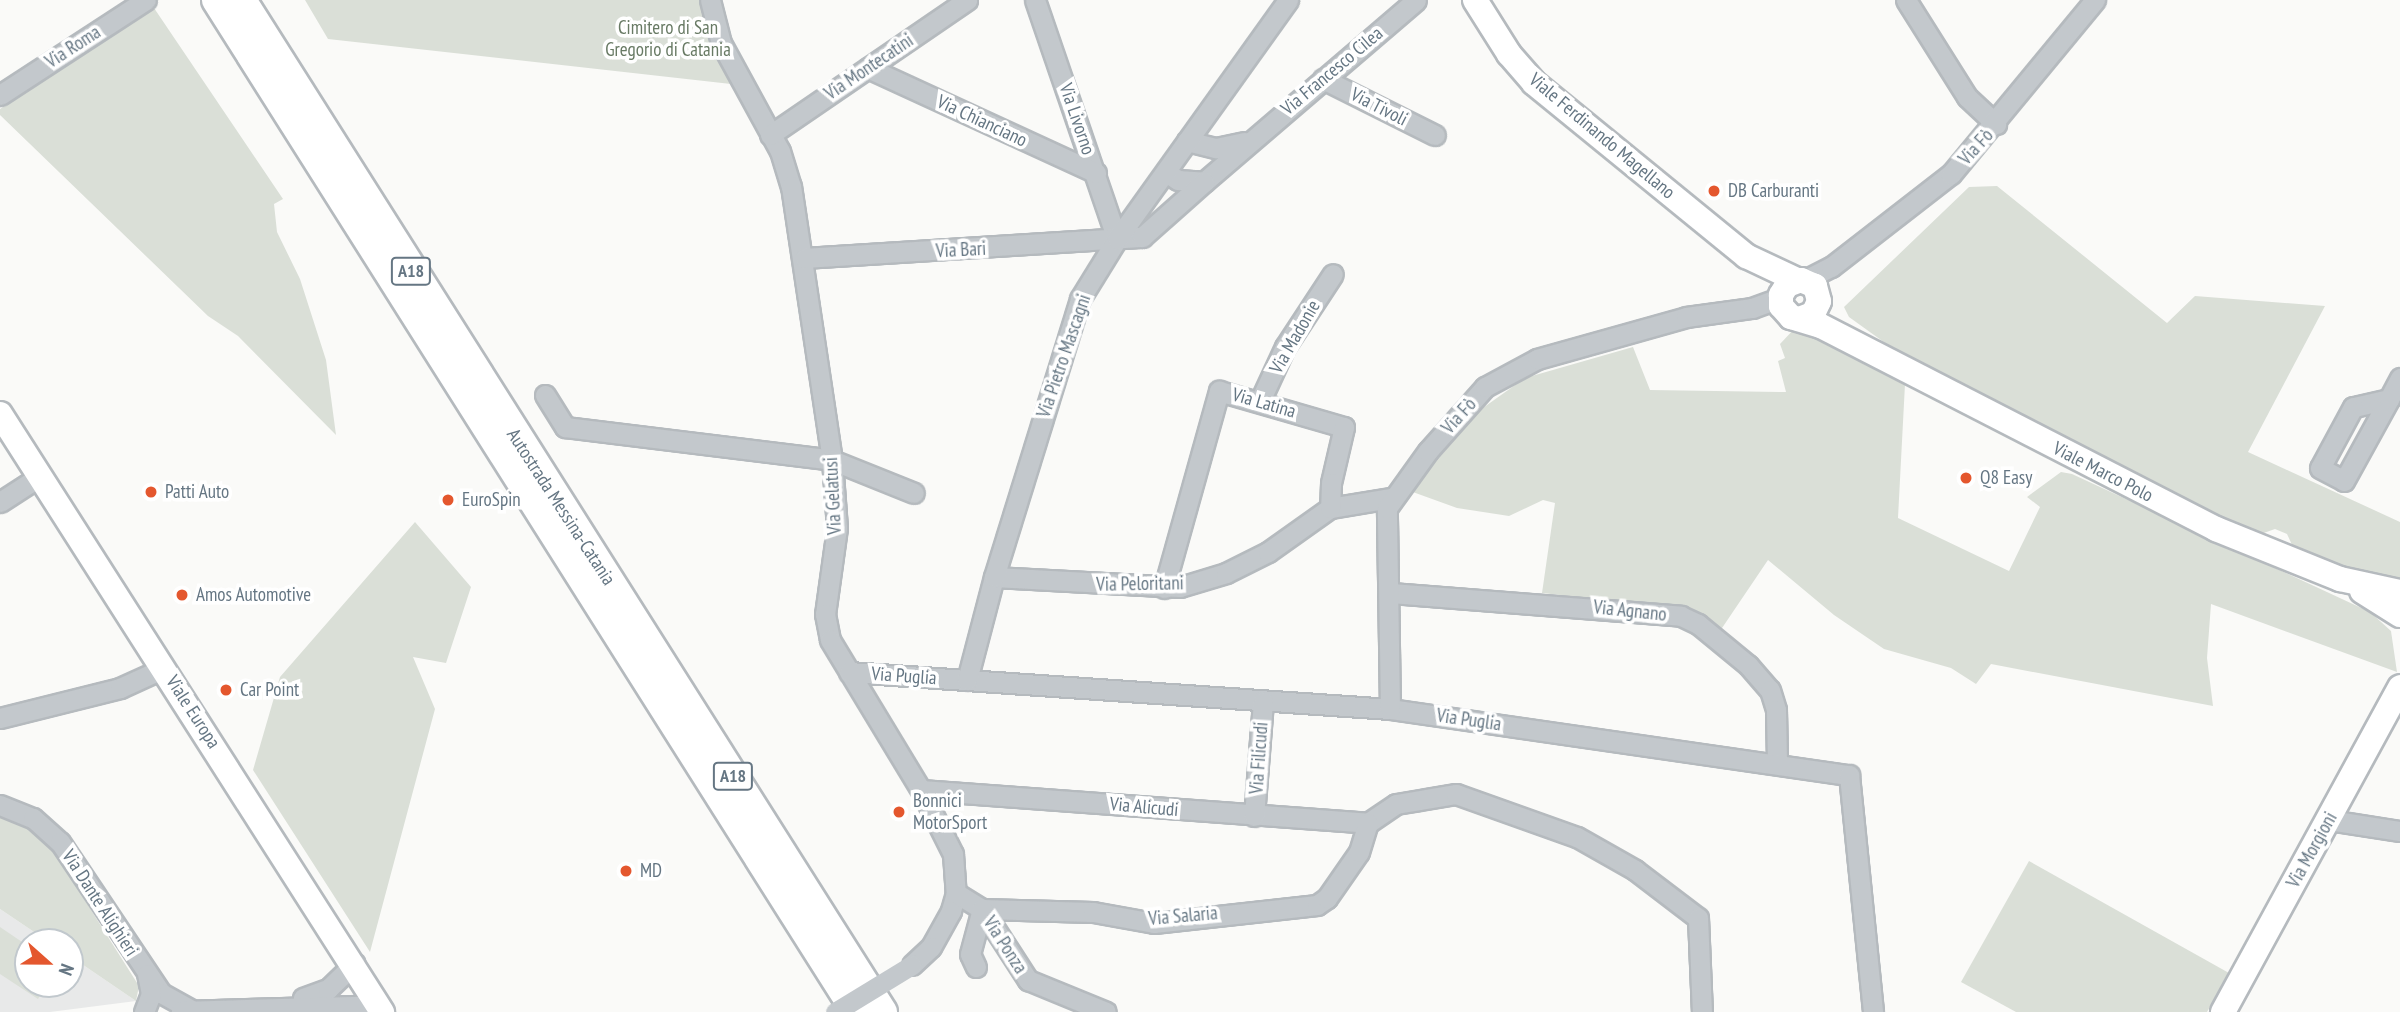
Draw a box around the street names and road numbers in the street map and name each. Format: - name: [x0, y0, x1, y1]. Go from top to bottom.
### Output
- street label: Via Roma: [41, 21, 105, 73]
- street label: Via Francesco Cilea: [1277, 22, 1387, 120]
- street label: Via Montecatini: [820, 29, 918, 105]
- street label: Viale Ferdinando Magellano: [1524, 68, 1680, 204]
- street label: Via Livorno: [1054, 80, 1100, 158]
- street label: Via Tivoli: [1347, 83, 1411, 131]
- street label: Via Chianciano: [933, 90, 1031, 152]
- street label: Via Fò: [1954, 124, 1998, 170]
- street label: Via Bari: [935, 237, 987, 263]
- road number: A18: [390, 256, 432, 286]
- street label: Via Pietro Mascagni: [1032, 291, 1096, 421]
- street label: Via Madonie: [1265, 296, 1325, 378]
- street label: Via Latina: [1230, 383, 1298, 423]
- street label: Via Fò: [1437, 393, 1481, 439]
- street label: Autostrada Messina-Catania: [502, 424, 620, 590]
- street label: Viale Marco Polo: [2049, 437, 2157, 507]
- street label: Via Gelatusi: [820, 457, 846, 535]
- street label: Via Peloritani: [1096, 572, 1184, 596]
- street label: Via Agnano: [1592, 596, 1668, 626]
- street label: Via Puglia: [871, 662, 937, 690]
- street label: Viale Europa: [161, 671, 225, 753]
- street label: Via Puglia: [1435, 704, 1503, 736]
- street label: Via Filicudi: [1245, 721, 1273, 795]
- road number: A18: [712, 762, 754, 790]
- street label: Via Alicudi: [1108, 793, 1180, 821]
- street label: Via Morgioni: [2282, 808, 2342, 892]
- street label: Via Dante Alighieri: [57, 845, 143, 961]
- street label: Via Salaria: [1148, 902, 1218, 930]
- street label: Via Ponza: [978, 912, 1032, 978]

